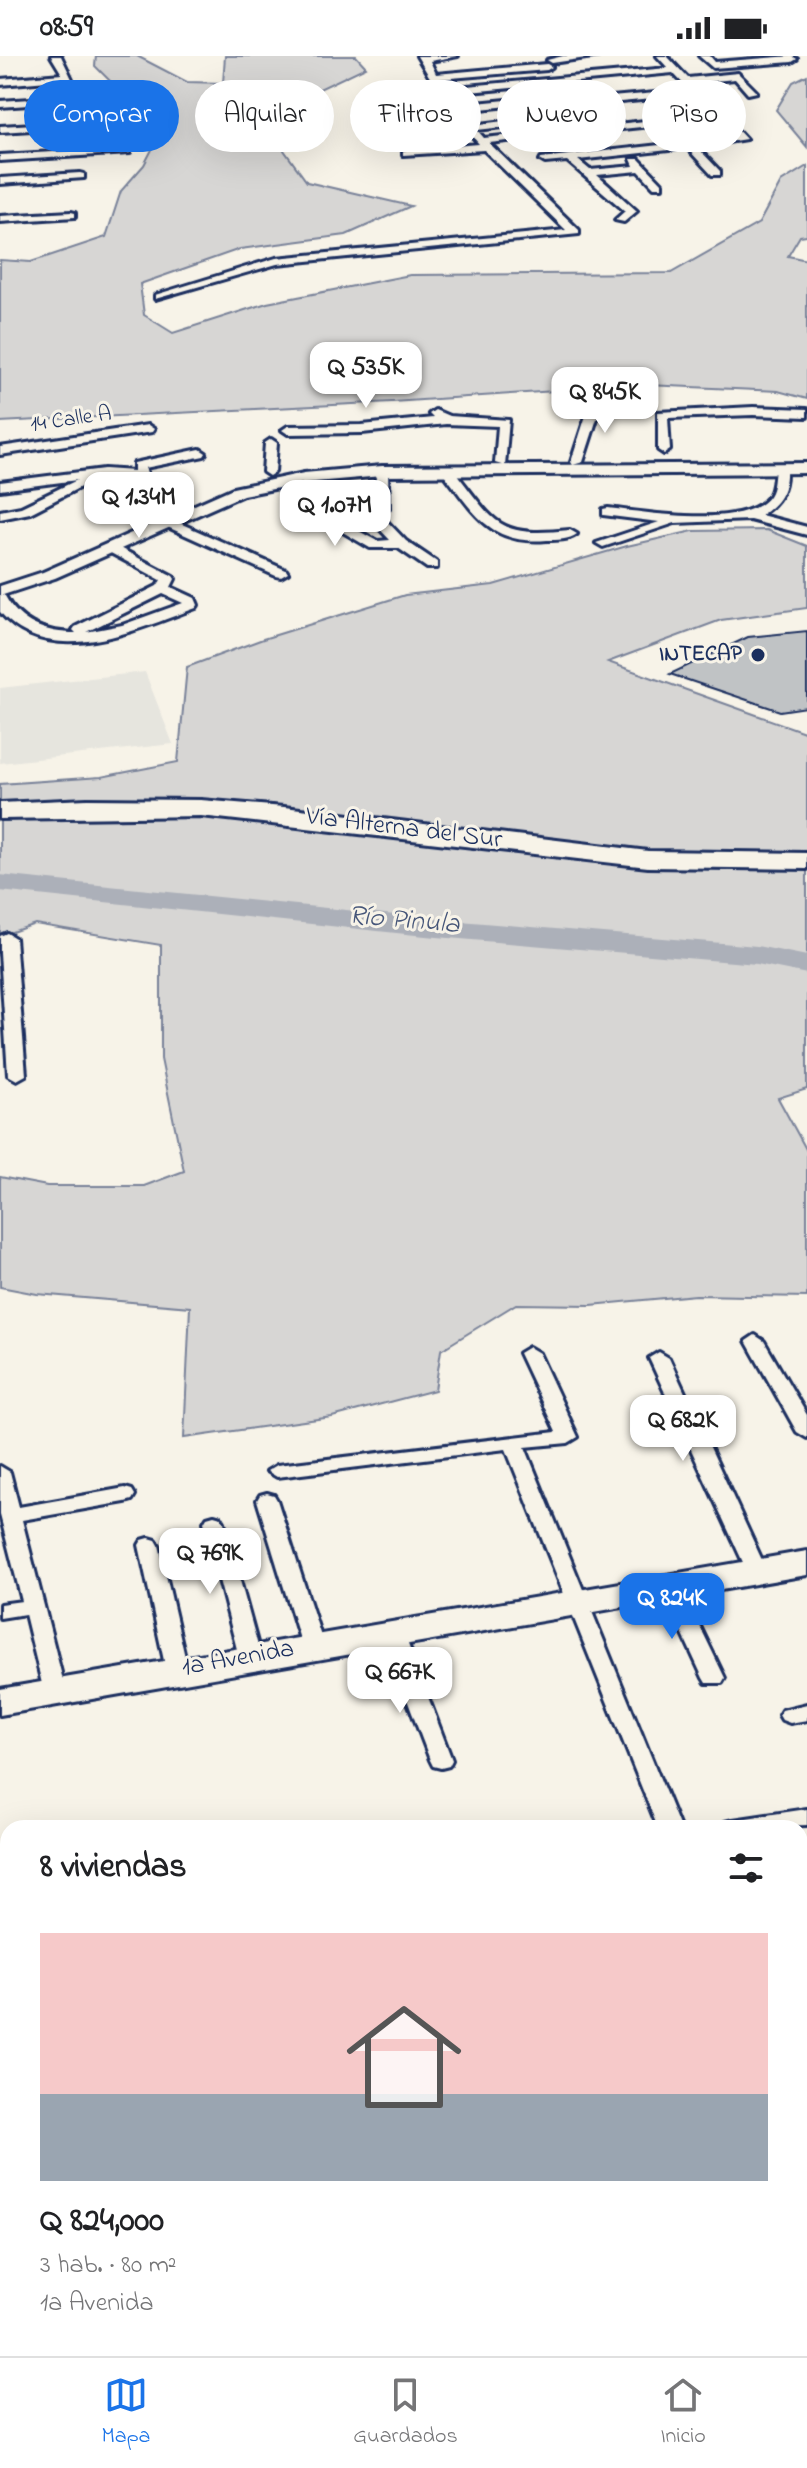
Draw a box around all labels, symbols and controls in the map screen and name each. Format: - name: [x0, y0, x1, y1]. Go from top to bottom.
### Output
- text: 08:59: [40, 6, 93, 50]
- chip: Comprar: [24, 80, 179, 152]
- chip: Alquilar: [195, 80, 334, 152]
- chip: Filtros: [350, 80, 481, 152]
- chip: Nuevo: [497, 80, 626, 152]
- chip: Piso: [642, 80, 746, 152]
- pin: Q 535K: [301, 342, 431, 410]
- text: Q 535K: [328, 349, 404, 387]
- pin: Q 845K: [540, 367, 670, 435]
- text: Q 845K: [569, 374, 641, 412]
- street label: 14 Calle A: [28, 398, 114, 442]
- pin: Q 1.34M: [65, 472, 213, 540]
- text: Q 1.34M: [102, 479, 176, 517]
- pin: Q 1.07M: [261, 480, 409, 548]
- text: Q 1.07M: [298, 487, 372, 525]
- place label: INTECAP: [659, 639, 743, 671]
- marker: INTECAP: [749, 646, 767, 664]
- street label: Vía Alterna del Sur: [303, 798, 505, 860]
- water label: Río Pinula: [347, 896, 462, 946]
- pin: Q 682K: [618, 1395, 748, 1463]
- text: Q 682K: [648, 1402, 718, 1440]
- pin: Q 769K: [145, 1528, 275, 1596]
- text: Q 769K: [177, 1535, 243, 1573]
- pin: Q 824K: [607, 1573, 737, 1641]
- text: Q 824K: [637, 1580, 707, 1618]
- street label: 1a Avenida: [179, 1630, 297, 1688]
- pin: Q 667K: [335, 1647, 465, 1715]
- text: Q 667K: [365, 1654, 435, 1692]
- text: 8 viviendas: [40, 1843, 187, 1893]
- icon: filters: [724, 1846, 768, 1890]
- icon: home: [332, 1985, 476, 2129]
- text: Q 824,000: [40, 2197, 164, 2247]
- text: 3 hab. · 80 m²: [40, 2247, 177, 2285]
- text: 1a Avenida: [40, 2285, 153, 2323]
- tab: Mapa: [101, 2373, 151, 2453]
- tab: Guardados: [353, 2373, 458, 2453]
- tab: Inicio: [660, 2373, 706, 2453]

